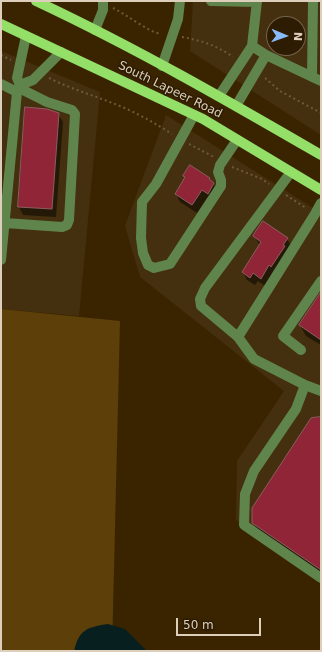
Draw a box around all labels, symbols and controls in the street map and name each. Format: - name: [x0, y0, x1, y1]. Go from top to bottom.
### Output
- north arrow: [266, 16, 306, 56]
- text: N: [291, 32, 304, 41]
- street label: South Lapeer Road: [116, 59, 224, 121]
- scale bar: [178, 610, 263, 636]
- text: 50 m: [183, 618, 214, 632]

